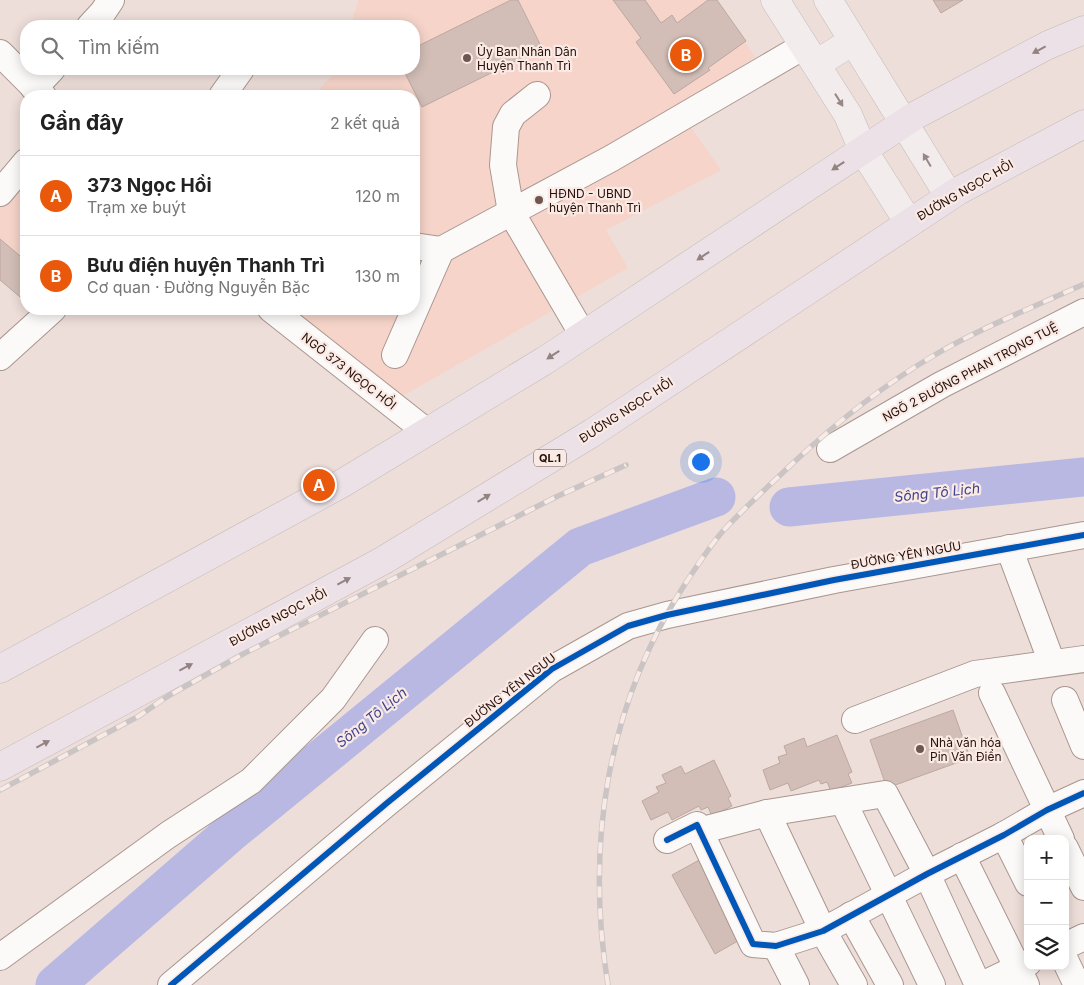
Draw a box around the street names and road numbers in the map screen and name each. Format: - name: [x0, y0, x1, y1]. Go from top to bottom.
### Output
- street label: ĐƯỜNG NGỌC HỒI: [913, 155, 1016, 224]
- street label: NGÕ 2 ĐƯỜNG PHAN TRỌNG TUỆ: [880, 319, 1060, 425]
- street label: NGÕ 373 NGỌC HỒI: [299, 328, 401, 413]
- street label: ĐƯỜNG NGỌC HỒI: [575, 372, 676, 446]
- road number: QL.1: [534, 449, 566, 466]
- street label: ĐƯỜNG YÊN NGƯU: [850, 538, 962, 572]
- street label: ĐƯỜNG NGỌC HỒI: [226, 583, 330, 649]
- street label: ĐƯỜNG YÊN NGƯU: [461, 650, 559, 730]

